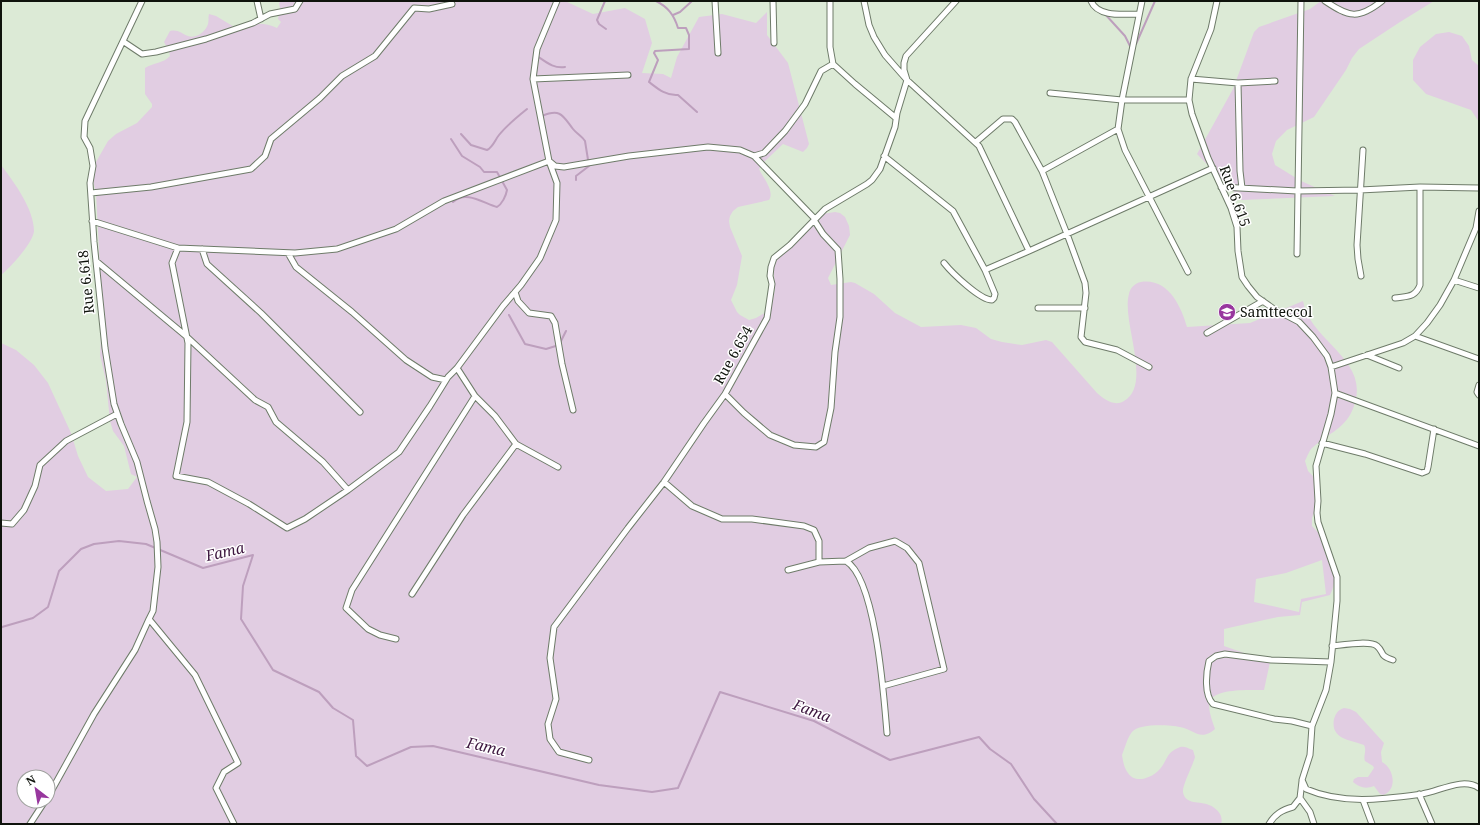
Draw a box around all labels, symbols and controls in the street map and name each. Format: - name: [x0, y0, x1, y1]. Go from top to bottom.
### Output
- street label: Rue 6.615: [1216, 163, 1255, 229]
- street label: Rue 6.618: [73, 249, 98, 315]
- school or university icon: Samtteccol: [1217, 302, 1237, 322]
- place label: Samtteccol: [1240, 302, 1313, 321]
- street label: Rue 6.654: [709, 322, 756, 387]
- water label: Fama: [203, 537, 246, 565]
- water label: Fama: [790, 693, 834, 727]
- water label: Fama: [464, 732, 508, 760]
- north arrow: [16, 769, 56, 809]
- text: N: [23, 771, 38, 789]

